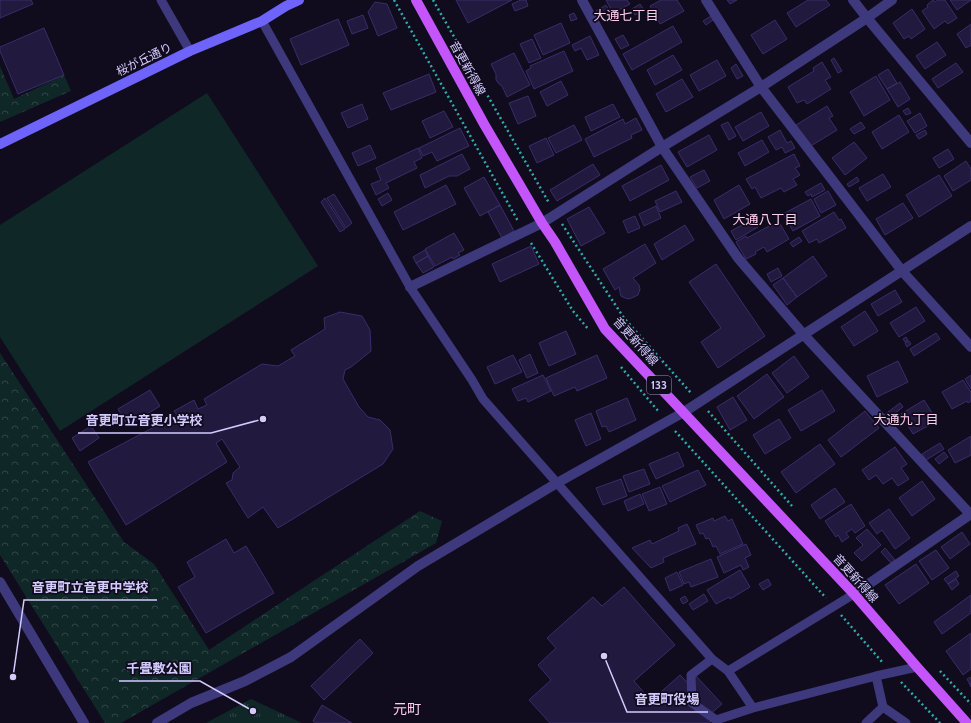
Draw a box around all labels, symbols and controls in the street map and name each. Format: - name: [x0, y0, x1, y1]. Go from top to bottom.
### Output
- district label: 大通七丁目: [593, 7, 659, 23]
- street label: 音更新得線: [447, 38, 489, 98]
- street label: 桜が丘通り: [114, 39, 174, 79]
- district label: 大通八丁目: [732, 211, 798, 227]
- street label: 音更新得線: [610, 314, 662, 368]
- road number: 133: [647, 376, 671, 394]
- callout: 音更町立音更小学校: [78, 408, 211, 433]
- district label: 大通九丁目: [873, 411, 939, 427]
- text: 音更町立音更小学校: [85, 412, 203, 428]
- street label: 音更新得線: [830, 551, 882, 605]
- callout: 音更町立音更中学校: [24, 575, 157, 600]
- text: 音更町立音更中学校: [31, 579, 149, 595]
- callout: 千畳敷公園: [119, 656, 200, 681]
- text: 千畳敷公園: [126, 660, 192, 676]
- callout: 音更町役場: [627, 687, 708, 712]
- text: 音更町役場: [634, 691, 700, 707]
- district label: 元町: [393, 700, 421, 718]

